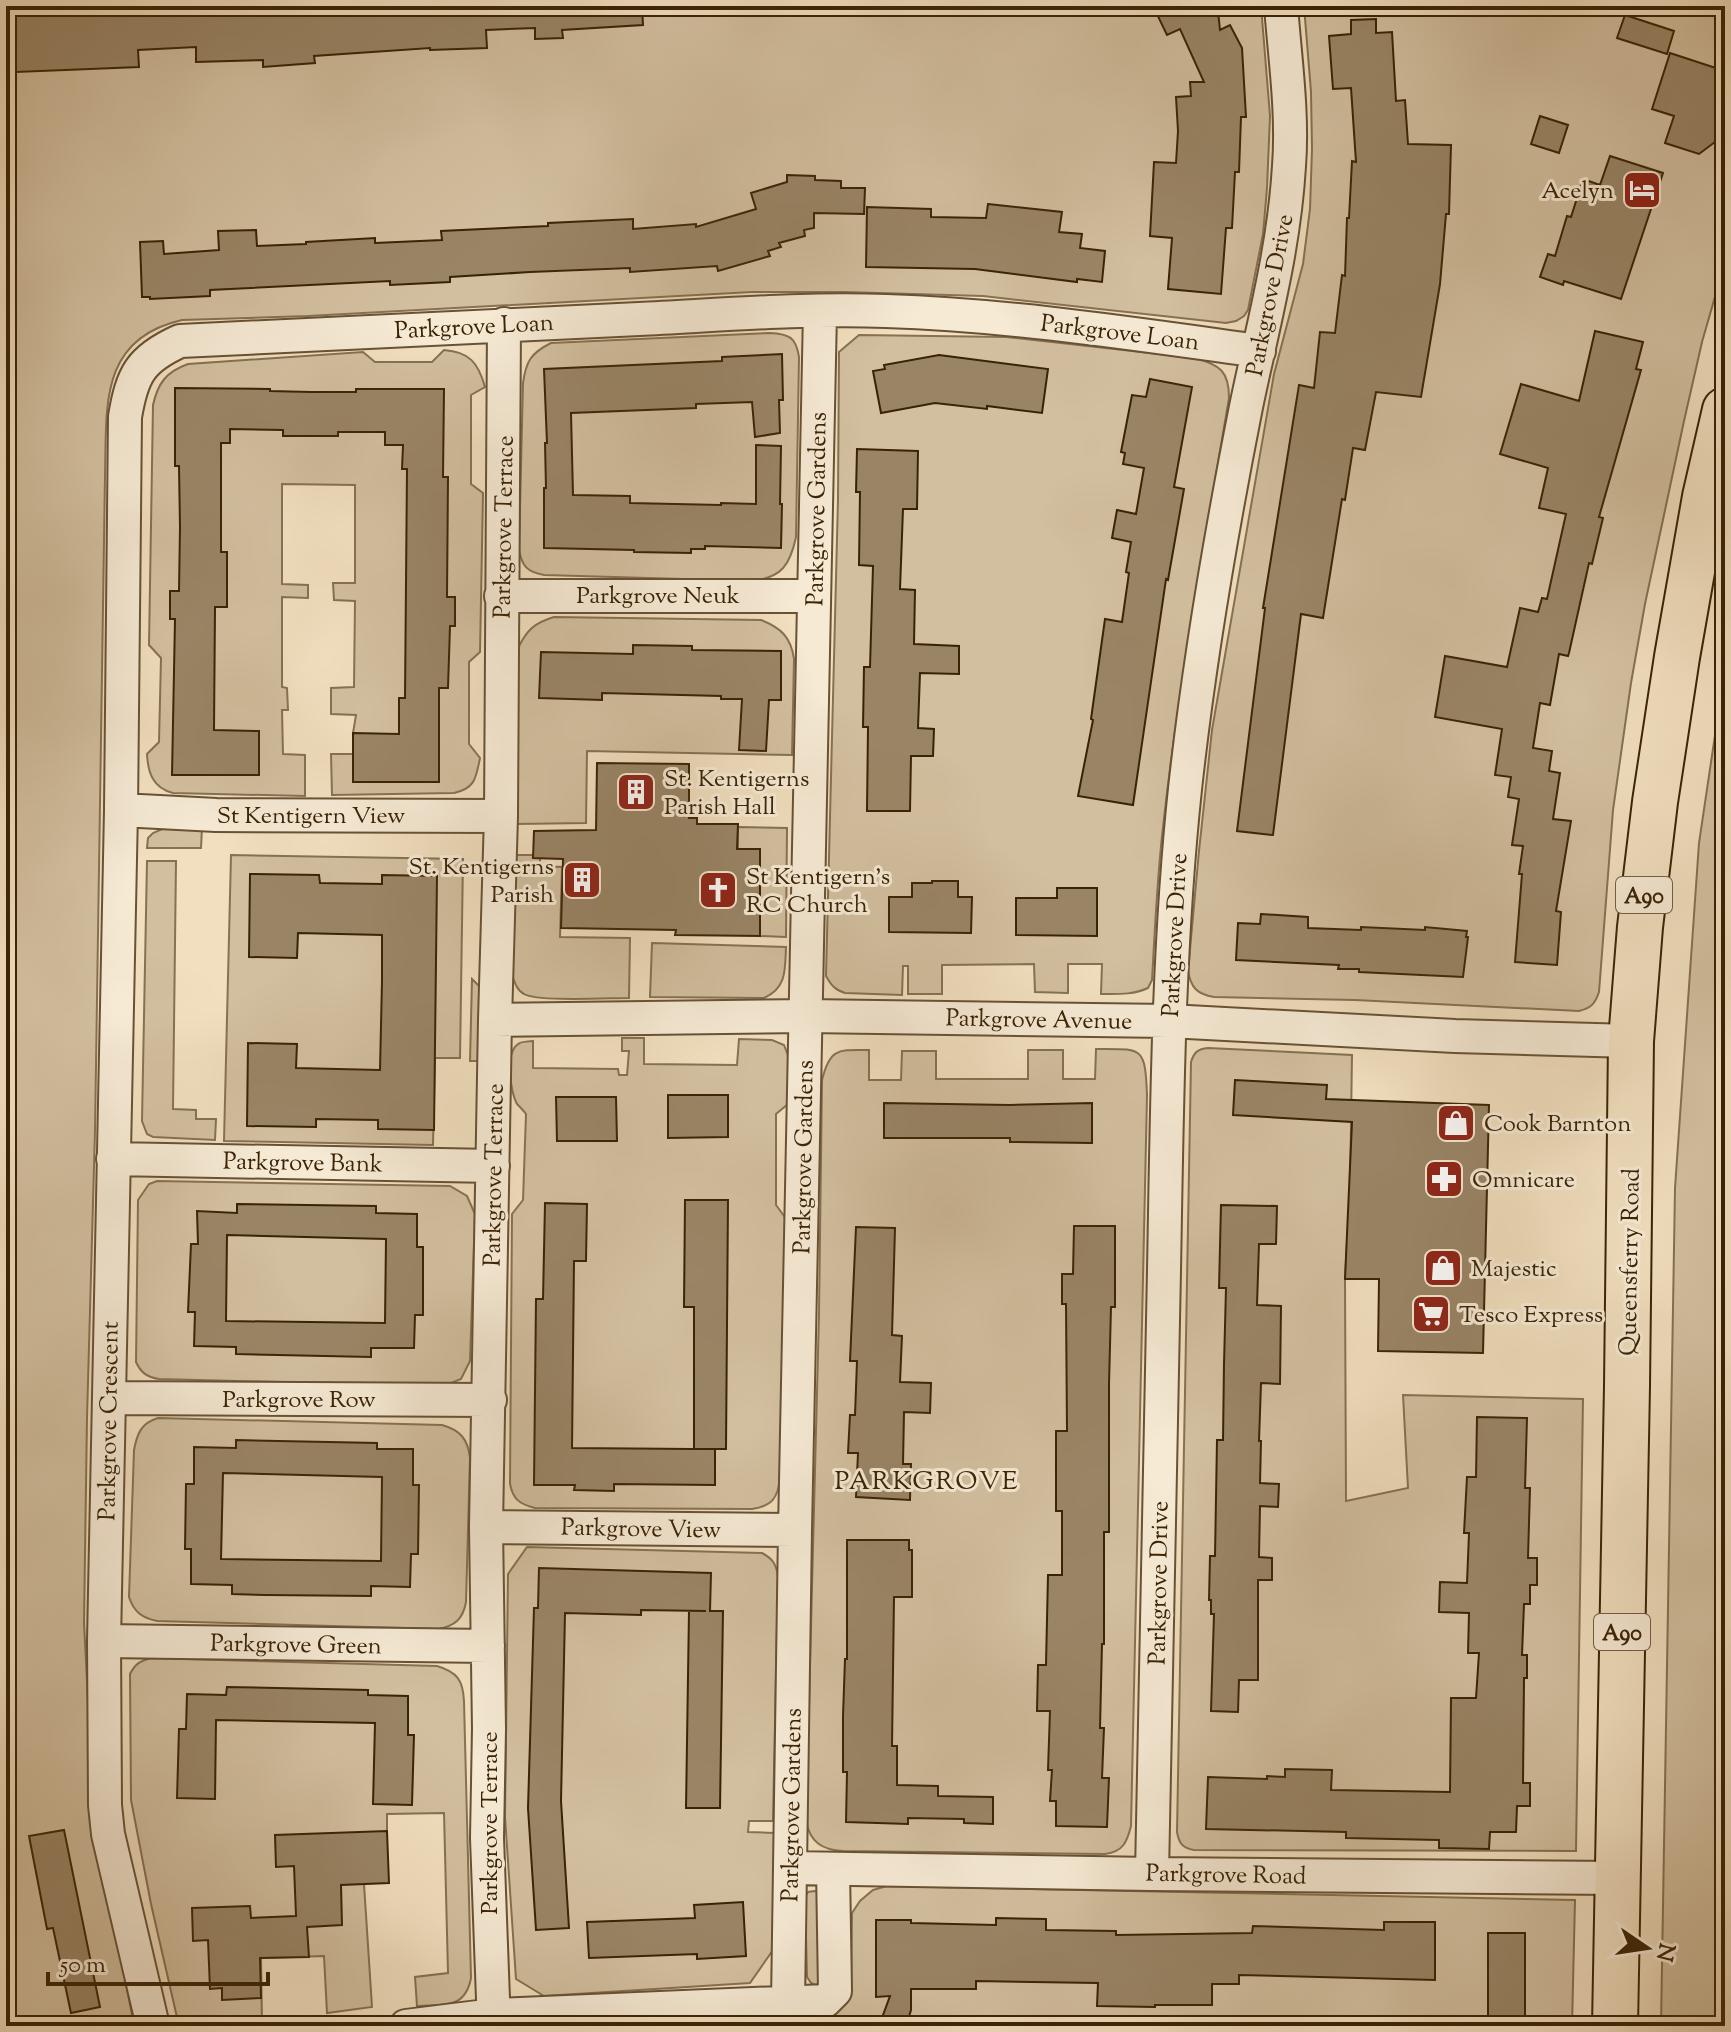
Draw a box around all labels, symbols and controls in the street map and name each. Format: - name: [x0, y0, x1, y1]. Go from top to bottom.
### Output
- hotel icon: Acelyn: [1621, 169, 1663, 211]
- place label: Acelyn: [1541, 175, 1614, 209]
- street label: Parkgrove Drive: [1239, 211, 1303, 379]
- street label: Parkgrove Loan: [394, 307, 555, 349]
- street label: Parkgrove Loan: [1038, 307, 1201, 361]
- street label: Parkgrove Gardens: [799, 412, 837, 606]
- street label: Parkgrove Terrace: [486, 435, 524, 619]
- street label: Parkgrove Neuk: [576, 580, 740, 614]
- place label: St. Kentigerns Parish Hall: [664, 763, 809, 825]
- building icon: St. Kentigerns Parish Hall: [615, 771, 657, 813]
- street label: St Kentigern View: [217, 800, 405, 834]
- place label: St. Kentigerns Parish: [409, 851, 554, 913]
- street label: Parkgrove Drive: [1155, 852, 1197, 1018]
- building icon: St. Kentigerns Parish: [561, 859, 603, 901]
- place label: St Kentigern’s RC Church: [746, 861, 890, 923]
- church icon: St Kentigern’s RC Church: [697, 869, 739, 911]
- road number: A90: [1616, 877, 1672, 913]
- street label: Parkgrove Avenue: [945, 1002, 1133, 1040]
- street label: Parkgrove Gardens: [786, 1060, 824, 1254]
- street label: Parkgrove Terrace: [476, 1083, 514, 1267]
- shop icon: Cook Barnton: [1435, 1102, 1477, 1144]
- place label: Cook Barnton: [1484, 1108, 1631, 1142]
- street label: Parkgrove Bank: [223, 1146, 383, 1182]
- pharmacy icon: Omnicare: [1423, 1158, 1465, 1200]
- place label: Omnicare: [1472, 1164, 1575, 1198]
- street label: Queensferry Road: [1612, 1167, 1650, 1356]
- shop icon: Majestic: [1422, 1247, 1464, 1289]
- place label: Majestic: [1471, 1253, 1557, 1287]
- supermarket icon: Tesco Express: [1410, 1293, 1452, 1335]
- place label: Tesco Express: [1459, 1299, 1603, 1333]
- street label: Parkgrove Crescent: [91, 1321, 129, 1521]
- street label: Parkgrove Row: [222, 1384, 376, 1418]
- district label: PARKGROVE: [834, 1464, 1020, 1501]
- street label: Parkgrove Drive: [1142, 1501, 1178, 1666]
- street label: Parkgrove View: [561, 1512, 721, 1548]
- road number: A90: [1594, 1614, 1650, 1650]
- street label: Parkgrove Green: [210, 1628, 382, 1664]
- street label: Parkgrove Gardens: [774, 1708, 812, 1902]
- street label: Parkgrove Terrace: [474, 1731, 508, 1915]
- street label: Parkgrove Road: [1145, 1858, 1307, 1894]
- north arrow: [1607, 1908, 1687, 1988]
- scale bar: [48, 1936, 268, 1986]
- text: N: [1646, 1940, 1681, 1964]
- text: 50 m: [58, 1949, 106, 1983]

